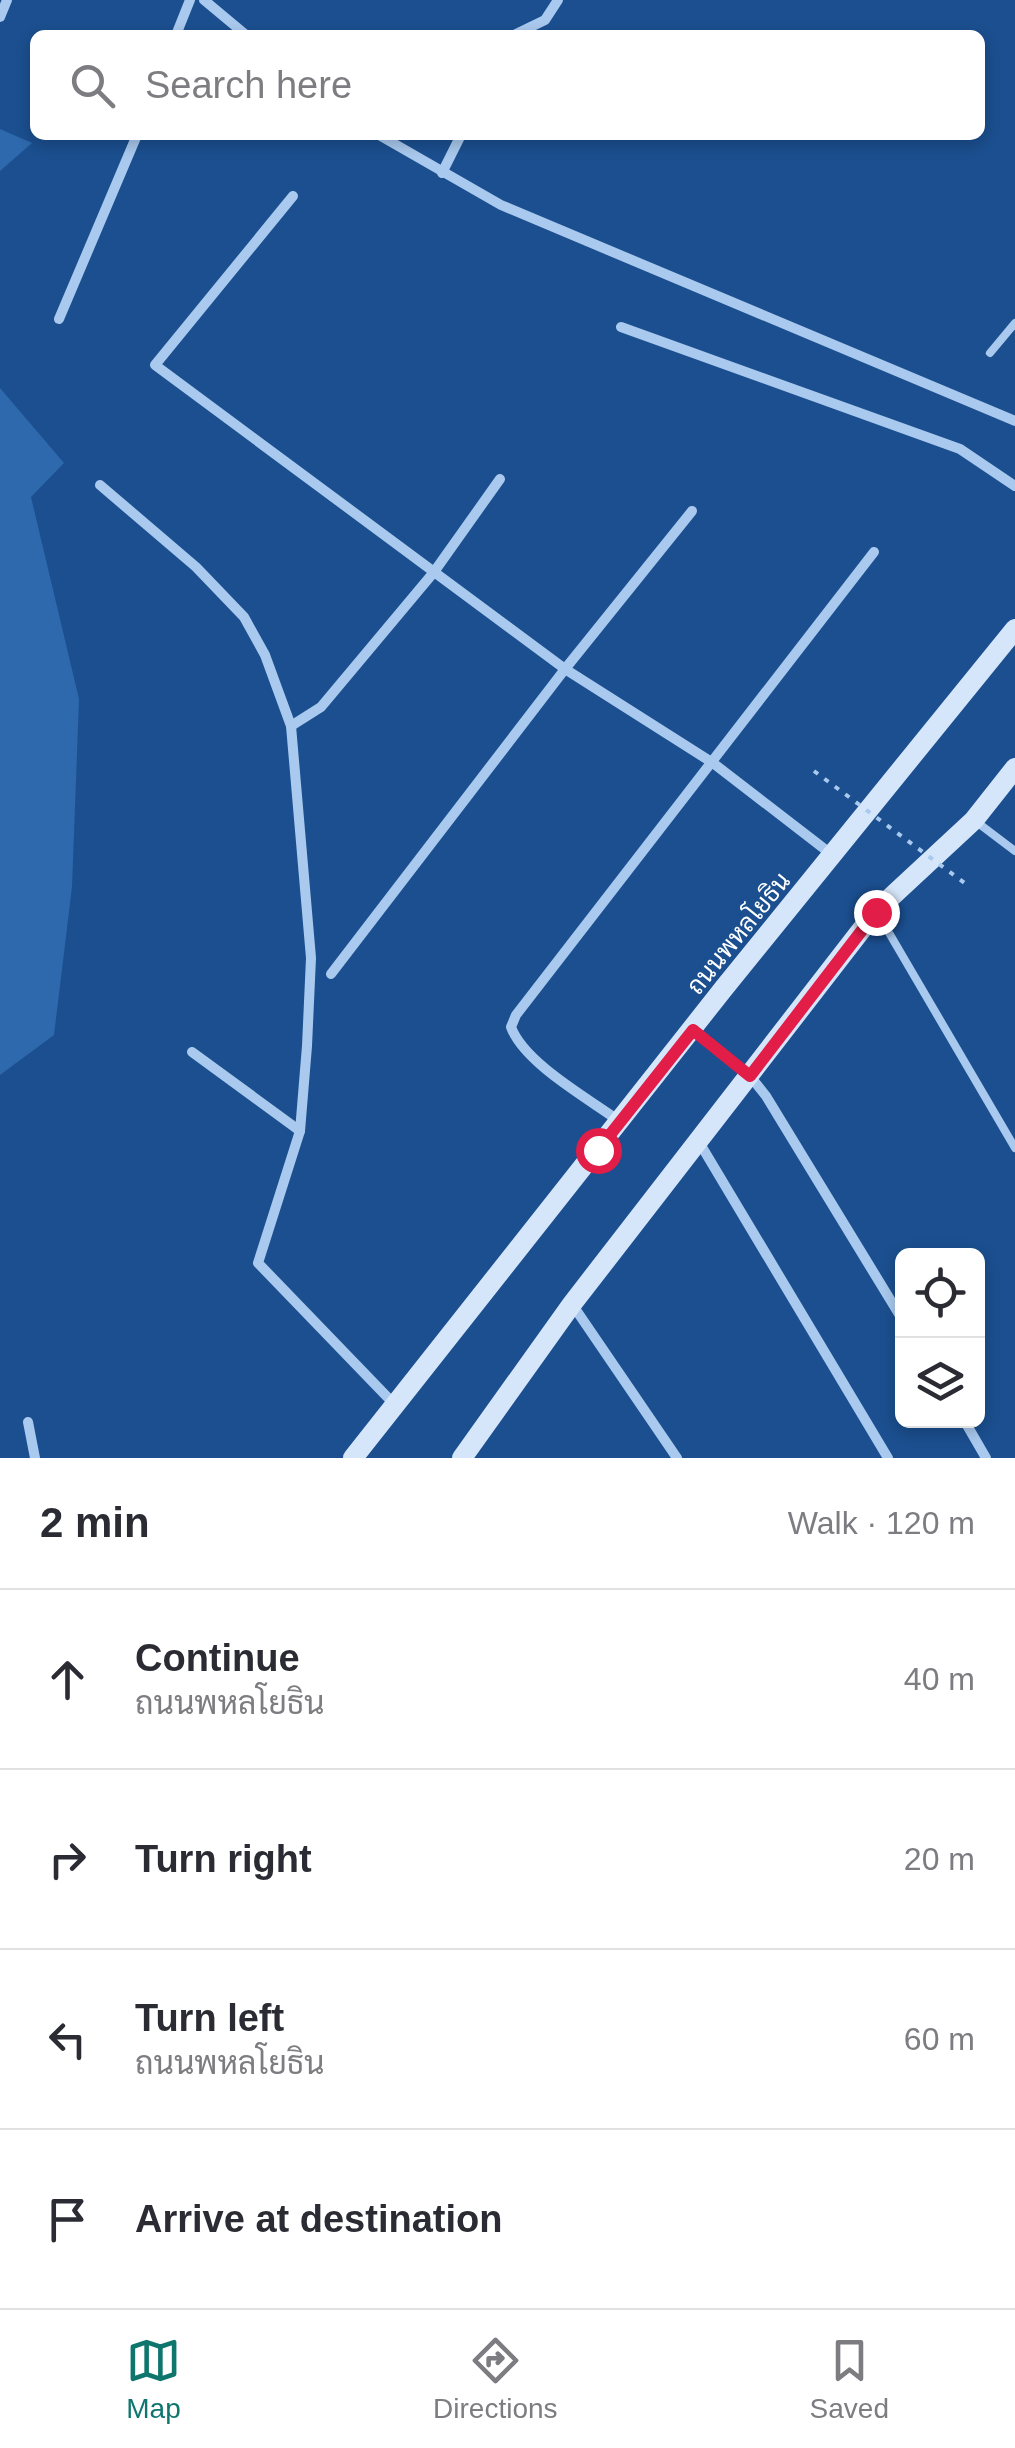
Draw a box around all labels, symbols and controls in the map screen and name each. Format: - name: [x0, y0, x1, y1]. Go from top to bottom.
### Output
- search box: [30, 30, 985, 140]
- icon: search: [65, 58, 120, 113]
- text: Search here: [145, 64, 352, 106]
- street label: ถนนพหลโยธิน: [679, 865, 795, 999]
- route end: [854, 890, 900, 936]
- route start: [576, 1128, 622, 1174]
- map controls: [895, 1248, 985, 1428]
- button: locate: [895, 1248, 985, 1338]
- button: layers: [895, 1338, 985, 1428]
- text: 2 min: [40, 1499, 150, 1546]
- text: Walk · 120 m: [788, 1505, 975, 1541]
- text: Continue: [135, 1637, 300, 1679]
- icon: ahead: [40, 1652, 95, 1707]
- text: 40 m: [904, 1661, 975, 1697]
- text: ถนนพหลโยธิน: [135, 1685, 324, 1721]
- icon: right: [40, 1832, 95, 1887]
- text: Turn right: [135, 1838, 312, 1880]
- text: 20 m: [904, 1841, 975, 1877]
- text: Turn left: [135, 1997, 284, 2039]
- icon: left: [40, 2012, 95, 2067]
- text: 60 m: [904, 2021, 975, 2057]
- text: ถนนพหลโยธิน: [135, 2045, 324, 2081]
- icon: arrive: [40, 2192, 95, 2247]
- text: Arrive at destination: [135, 2198, 502, 2240]
- tab: Map: [126, 2333, 181, 2425]
- tab: Directions: [433, 2333, 558, 2425]
- tab: Saved: [810, 2333, 889, 2425]

